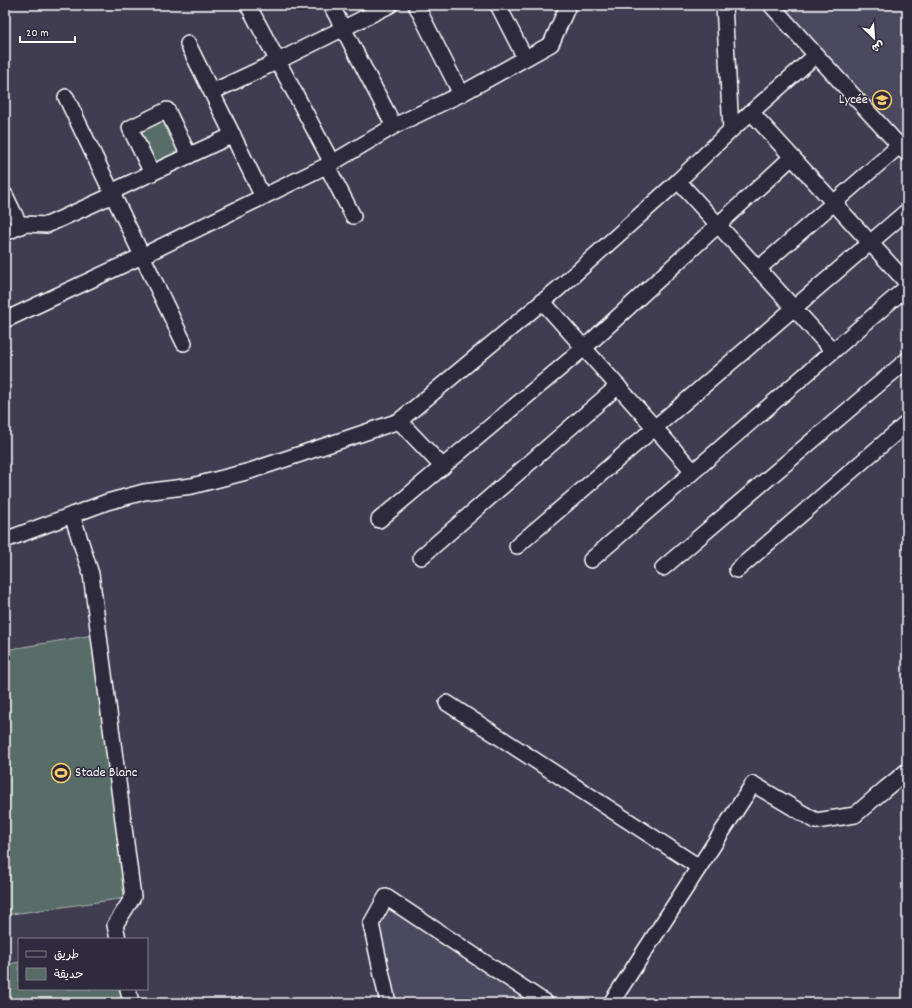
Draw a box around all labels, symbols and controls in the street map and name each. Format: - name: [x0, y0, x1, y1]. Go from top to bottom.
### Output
- scale bar: [20, 18, 75, 44]
- north arrow: [854, 18, 894, 58]
- text: 20 m: [26, 25, 49, 42]
- text: ش: [869, 35, 886, 55]
- school or university icon: Lycée: [871, 89, 893, 111]
- place label: Lycée: [839, 90, 868, 110]
- sports icon: Stade Blanc: [50, 762, 72, 784]
- place label: Stade Blanc: [75, 763, 138, 783]
- legend: [18, 938, 148, 990]
- text: طريق: [54, 947, 79, 964]
- text: حديقة: [54, 967, 83, 984]

